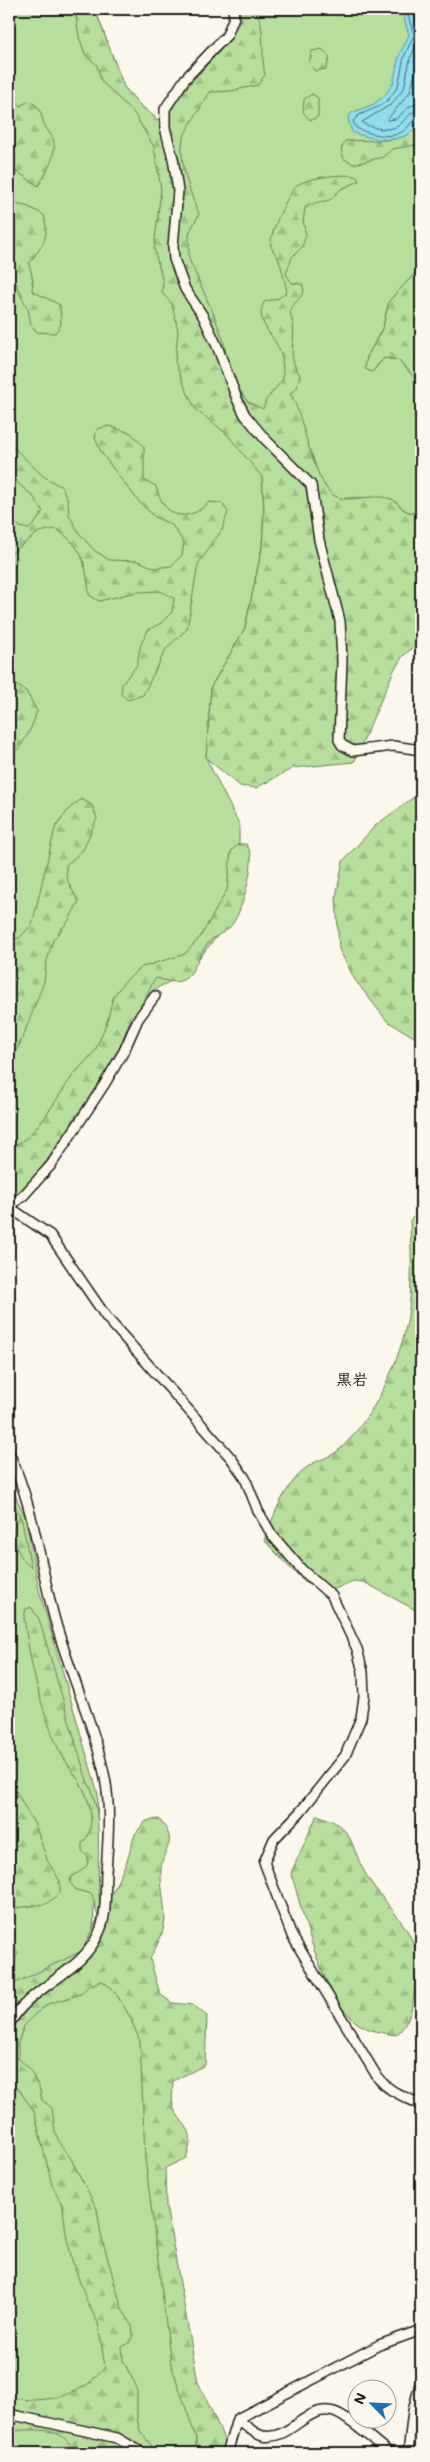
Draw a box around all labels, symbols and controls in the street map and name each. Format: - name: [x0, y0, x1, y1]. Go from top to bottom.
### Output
- district label: 黒岩: [336, 1368, 368, 1389]
- north arrow: [348, 2380, 398, 2430]
- text: N: [349, 2390, 371, 2407]

